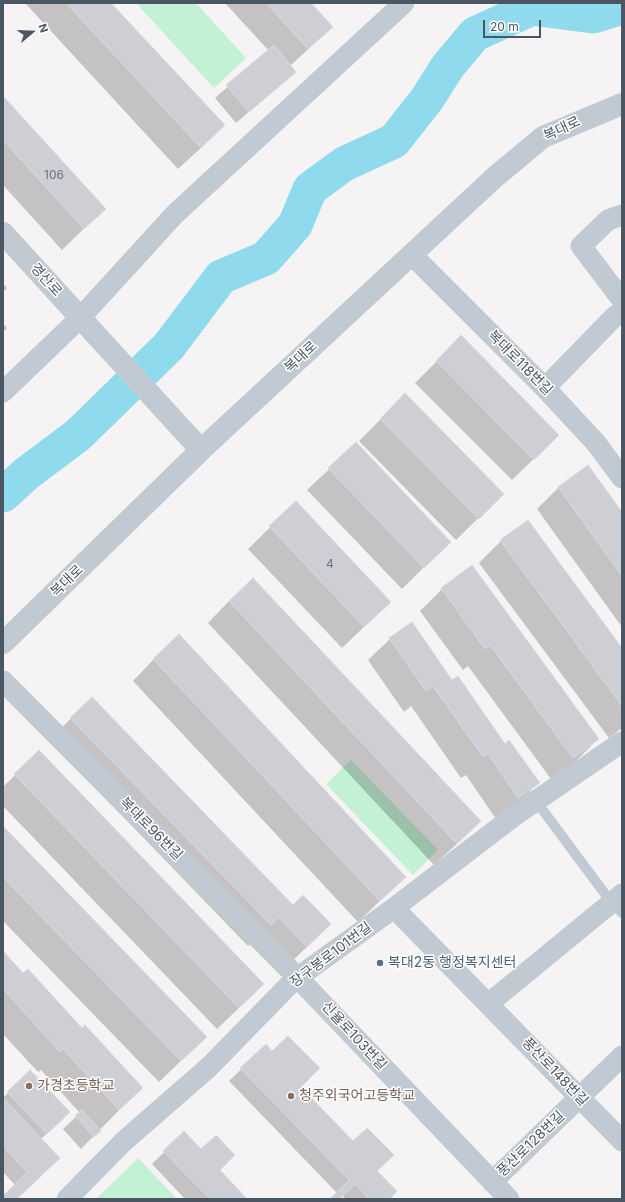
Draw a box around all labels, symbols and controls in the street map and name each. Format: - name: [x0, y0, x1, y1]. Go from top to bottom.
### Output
- north arrow: [12, 12, 52, 52]
- scale bar: [485, 12, 543, 38]
- text: 20 m: [490, 19, 519, 34]
- text: N: [35, 22, 51, 34]
- street label: 복대로: [541, 113, 583, 145]
- house number: 106: [44, 168, 64, 182]
- street label: 경산로: [27, 260, 65, 300]
- street label: 복대로118번길: [484, 327, 556, 399]
- street label: 복대로: [281, 338, 321, 376]
- house number: 4: [326, 557, 334, 571]
- street label: 복대로: [47, 562, 87, 600]
- street label: 복대로96번길: [116, 794, 186, 864]
- street label: 장구봉로101번길: [287, 919, 375, 991]
- place label: 복대2동 행정복지센터: [388, 955, 516, 971]
- marker: 복대2동 행정복지센터: [375, 958, 385, 968]
- street label: 신율로103번길: [318, 998, 390, 1074]
- street label: 풍산로148번길: [518, 1035, 592, 1109]
- place label: 가경초등학교: [37, 1078, 114, 1094]
- marker: 가경초등학교: [24, 1081, 34, 1091]
- place label: 청주외국어고등학교: [299, 1088, 415, 1104]
- marker: 청주외국어고등학교: [286, 1091, 296, 1101]
- street label: 풍산로128번길: [494, 1108, 568, 1180]

